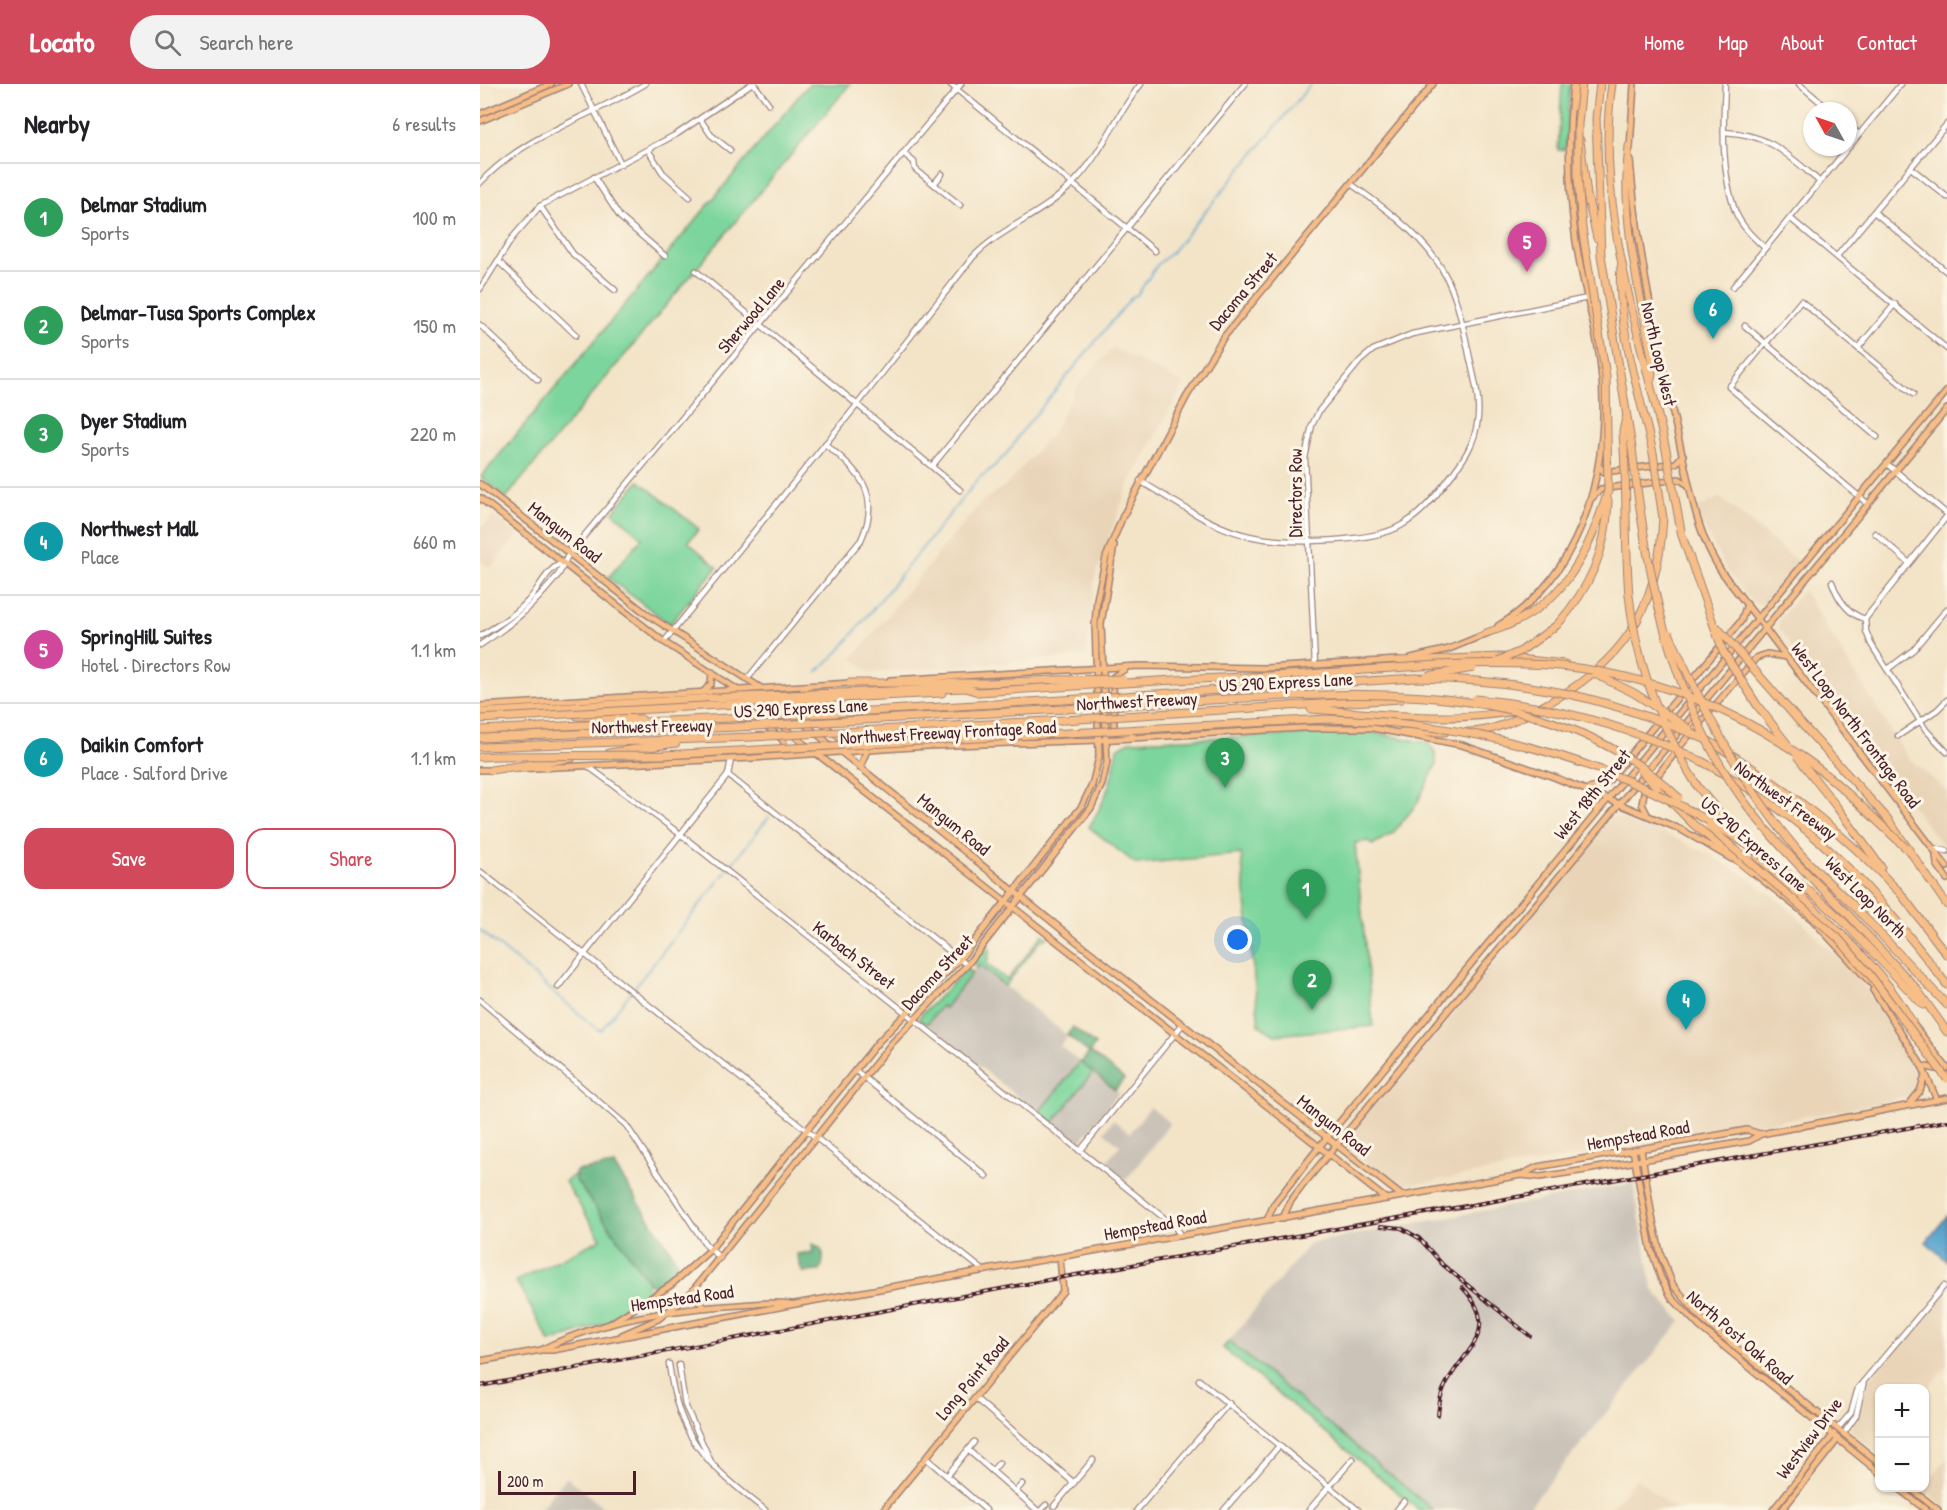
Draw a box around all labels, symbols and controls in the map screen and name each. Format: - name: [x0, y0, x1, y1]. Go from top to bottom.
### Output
- search box: [130, 15, 550, 69]
- text: Locato: [30, 23, 94, 61]
- icon: search: [151, 26, 184, 59]
- text: Search here: [199, 27, 293, 57]
- text: Home: [1644, 28, 1685, 57]
- text: Map: [1718, 28, 1748, 57]
- text: About: [1781, 28, 1824, 57]
- text: Contact: [1857, 28, 1917, 57]
- north arrow: [1803, 102, 1857, 156]
- text: Nearby: [24, 106, 90, 141]
- text: 6 results: [392, 110, 456, 137]
- text: Delmar Stadium: [81, 189, 207, 219]
- text: 1: [40, 204, 47, 231]
- text: 100 m: [413, 204, 456, 231]
- text: Sports: [81, 219, 129, 246]
- pin: 5: [1508, 222, 1546, 272]
- street label: Dacoma Street: [1203, 246, 1284, 335]
- street label: Sherwood Lane: [712, 271, 790, 359]
- pin: 6: [1694, 290, 1732, 339]
- text: Delmar-Tusa Sports Complex: [81, 297, 316, 327]
- street label: North Loop West: [1635, 300, 1683, 409]
- text: 2: [39, 312, 48, 339]
- text: 150 m: [413, 312, 456, 339]
- text: Sports: [81, 327, 129, 354]
- text: Dyer Stadium: [81, 405, 187, 435]
- text: 3: [39, 420, 48, 447]
- text: 220 m: [410, 420, 456, 447]
- text: Sports: [81, 435, 129, 462]
- street label: Directors Row: [1283, 449, 1308, 537]
- street label: Mangum Road: [523, 495, 607, 569]
- text: Northwest Mall: [81, 513, 198, 543]
- text: 4: [40, 528, 47, 555]
- text: 660 m: [413, 528, 456, 555]
- text: Place: [81, 543, 120, 570]
- text: SpringHill Suites: [81, 621, 212, 651]
- text: 5: [39, 636, 48, 663]
- text: 1.1 km: [411, 636, 456, 663]
- street label: West Loop North Frontage Road: [1785, 637, 1927, 813]
- text: Hotel · Directors Row: [81, 651, 231, 678]
- street label: US 290 Express Lane: [1218, 666, 1354, 698]
- street label: Northwest Freeway: [1076, 685, 1199, 717]
- street label: US 290 Express Lane: [733, 692, 869, 724]
- street label: Northwest Freeway: [591, 712, 713, 740]
- street label: Northwest Freeway Frontage Road: [839, 714, 1057, 750]
- text: Daikin Comfort: [81, 729, 203, 759]
- pin: 3: [1206, 738, 1244, 788]
- street label: West 18th Street: [1548, 743, 1637, 844]
- text: 6: [40, 744, 47, 771]
- text: 1.1 km: [411, 744, 456, 771]
- street label: Northwest Freeway: [1730, 754, 1843, 846]
- text: Place · Salford Drive: [81, 759, 228, 786]
- street label: Mangum Road: [912, 787, 996, 861]
- street label: US 290 Express Lane: [1695, 790, 1813, 898]
- button: Save: [24, 828, 234, 889]
- button: Share: [246, 828, 456, 889]
- street label: West Loop North: [1820, 851, 1913, 944]
- pin: 1: [1286, 870, 1326, 919]
- street label: Karbach Street: [808, 915, 901, 996]
- your location: [1223, 925, 1252, 954]
- street label: Dacoma Street: [895, 928, 979, 1015]
- pin: 2: [1292, 960, 1332, 1010]
- pin: 4: [1666, 980, 1706, 1030]
- street label: Mangum Road: [1292, 1088, 1376, 1162]
- street label: Hempstead Road: [1585, 1114, 1691, 1156]
- street label: Hempstead Road: [1102, 1204, 1208, 1246]
- street label: Hempstead Road: [629, 1278, 735, 1318]
- street label: North Post Oak Road: [1682, 1284, 1798, 1390]
- street label: Long Point Road: [930, 1331, 1014, 1425]
- map controls: [1875, 1384, 1929, 1492]
- button: +: [1875, 1384, 1929, 1438]
- street label: Westview Drive: [1770, 1392, 1848, 1484]
- button: −: [1875, 1438, 1929, 1492]
- scale bar: [498, 1468, 636, 1496]
- text: 200 m: [507, 1470, 543, 1492]

